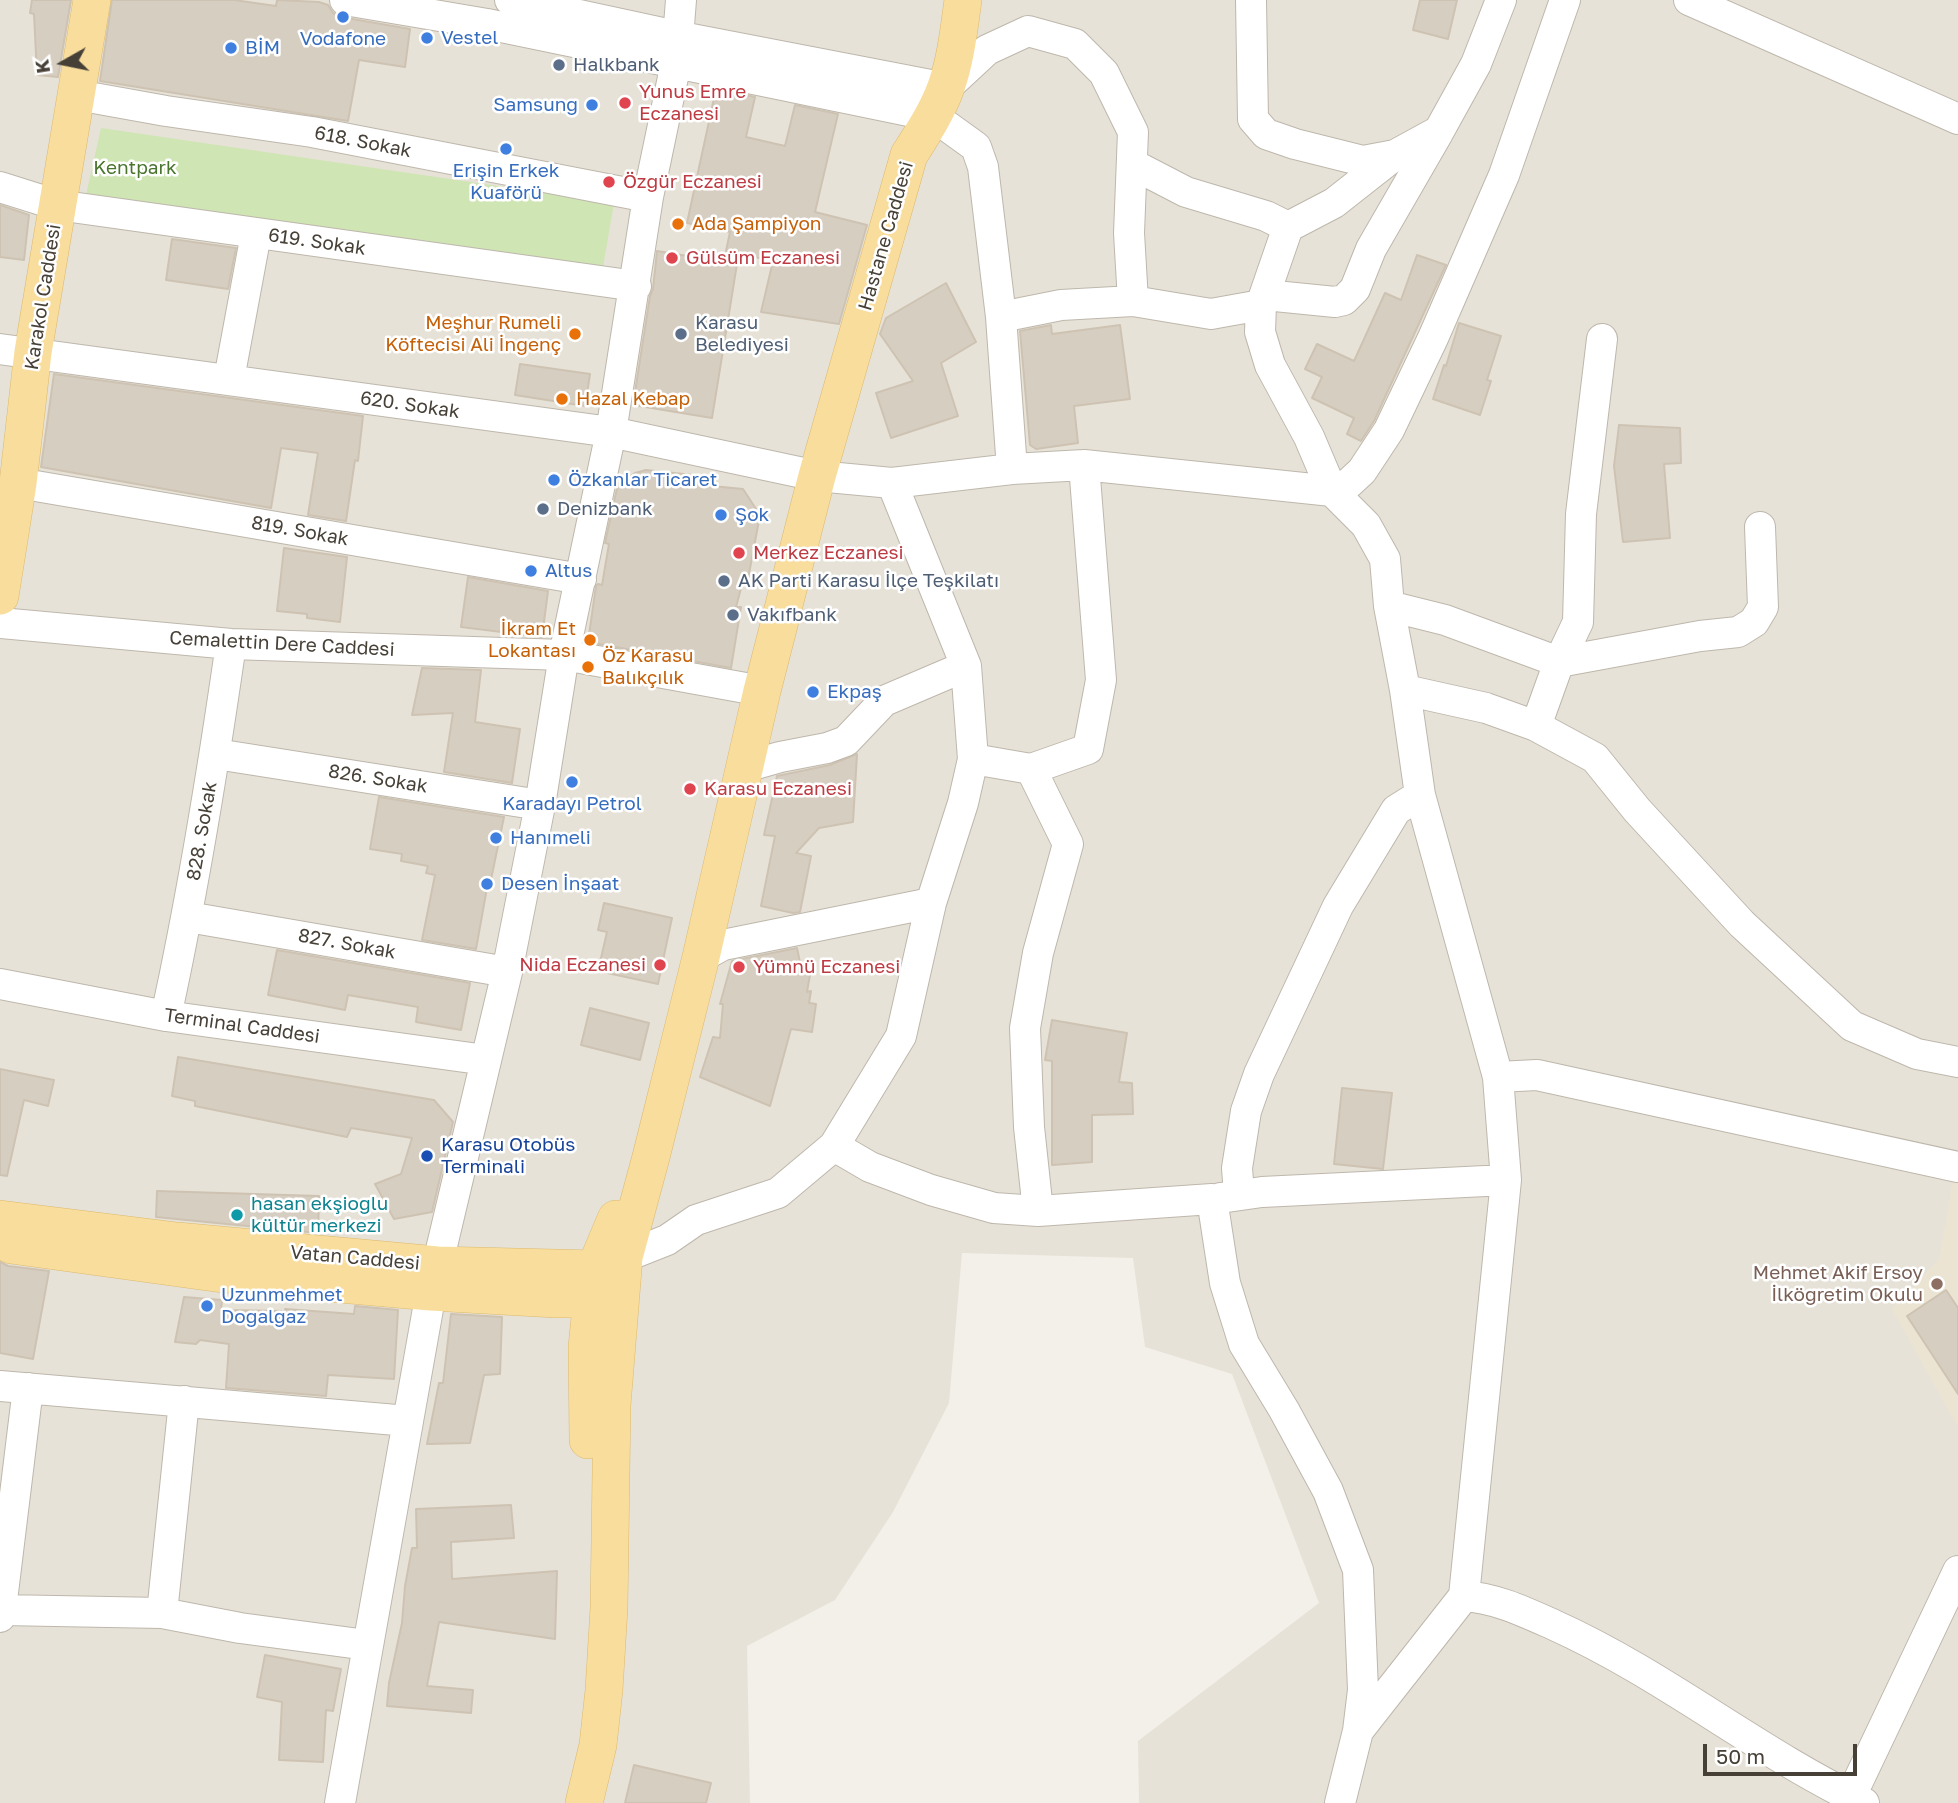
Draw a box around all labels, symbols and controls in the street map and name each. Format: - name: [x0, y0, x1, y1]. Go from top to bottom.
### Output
- marker: Vodafone: [335, 9, 351, 25]
- place label: Vestel: [441, 27, 498, 49]
- north arrow: [28, 28, 98, 98]
- place label: Vodafone: [300, 28, 386, 50]
- marker: Vestel: [419, 30, 435, 46]
- place label: BİM: [245, 37, 280, 59]
- marker: BİM: [223, 40, 239, 56]
- place label: Halkbank: [573, 54, 660, 76]
- marker: Halkbank: [551, 57, 567, 73]
- text: K: [29, 58, 54, 75]
- place label: Yunus Emre Eczanesi: [639, 81, 746, 125]
- place label: Samsung: [493, 94, 578, 116]
- marker: Yunus Emre Eczanesi: [617, 95, 633, 111]
- marker: Samsung: [584, 97, 600, 113]
- street label: 618. Sokak: [313, 121, 413, 163]
- marker: Erişin Erkek Kuaförü: [498, 141, 514, 157]
- park label: Kentpark: [93, 157, 177, 179]
- street label: Hastane Caddesi: [854, 159, 918, 313]
- place label: Erişin Erkek Kuaförü: [453, 160, 559, 204]
- place label: Özgür Eczanesi: [623, 171, 762, 193]
- marker: Özgür Eczanesi: [601, 174, 617, 190]
- place label: Ada Şampiyon: [692, 213, 822, 235]
- marker: Ada Şampiyon: [670, 216, 686, 232]
- street label: Karakol Caddesi: [20, 222, 66, 372]
- street label: 619. Sokak: [267, 224, 367, 260]
- place label: Gülsüm Eczanesi: [686, 247, 840, 269]
- marker: Gülsüm Eczanesi: [664, 250, 680, 266]
- place label: Meşhur Rumeli Köftecisi Ali İngenç: [385, 312, 561, 356]
- place label: Karasu Belediyesi: [695, 312, 789, 356]
- marker: Meşhur Rumeli Köftecisi Ali İngenç: [567, 326, 583, 342]
- marker: Karasu Belediyesi: [673, 326, 689, 342]
- street label: 620. Sokak: [359, 387, 461, 423]
- place label: Hazal Kebap: [576, 388, 690, 410]
- marker: Hazal Kebap: [554, 391, 570, 407]
- place label: Özkanlar Ticaret: [568, 469, 717, 491]
- marker: Özkanlar Ticaret: [546, 472, 562, 488]
- place label: Denizbank: [557, 498, 653, 520]
- marker: Denizbank: [535, 501, 551, 517]
- place label: Şok: [735, 504, 769, 526]
- marker: Şok: [713, 507, 729, 523]
- street label: 819. Sokak: [250, 511, 350, 551]
- place label: Merkez Eczanesi: [753, 542, 904, 564]
- marker: Merkez Eczanesi: [731, 545, 747, 561]
- place label: Altus: [545, 560, 592, 582]
- marker: Altus: [523, 563, 539, 579]
- place label: AK Parti Karasu İlçe Teşkilatı: [738, 570, 999, 592]
- marker: AK Parti Karasu İlçe Teşkilatı: [716, 573, 732, 589]
- place label: Vakıfbank: [747, 604, 837, 626]
- marker: Vakıfbank: [725, 607, 741, 623]
- place label: İkram Et Lokantası: [488, 618, 576, 662]
- street label: Cemalettin Dere Caddesi: [169, 627, 395, 661]
- marker: İkram Et Lokantası: [582, 632, 598, 648]
- place label: Öz Karasu Balıkçılık: [602, 645, 693, 689]
- marker: Öz Karasu Balıkçılık: [580, 659, 596, 675]
- place label: Ekpaş: [827, 681, 882, 703]
- marker: Ekpaş: [805, 684, 821, 700]
- street label: 826. Sokak: [327, 760, 429, 798]
- marker: Karadayı Petrol: [564, 774, 580, 790]
- place label: Karasu Eczanesi: [704, 778, 852, 800]
- street label: 828. Sokak: [182, 780, 222, 882]
- marker: Karasu Eczanesi: [682, 781, 698, 797]
- place label: Karadayı Petrol: [502, 793, 642, 815]
- place label: Hanımeli: [510, 827, 591, 849]
- marker: Hanımeli: [488, 830, 504, 846]
- place label: Desen İnşaat: [501, 873, 619, 895]
- marker: Desen İnşaat: [479, 876, 495, 892]
- street label: 827. Sokak: [296, 924, 398, 964]
- place label: Nida Eczanesi: [519, 954, 646, 976]
- place label: Yümnü Eczanesi: [753, 956, 900, 978]
- marker: Nida Eczanesi: [652, 957, 668, 973]
- marker: Yümnü Eczanesi: [731, 959, 747, 975]
- street label: Terminal Caddesi: [163, 1004, 321, 1048]
- place label: Karasu Otobüs Terminali: [441, 1134, 575, 1178]
- marker: Karasu Otobüs Terminali: [419, 1148, 435, 1164]
- place label: hasan ekşioğlu kültür merkezi: [251, 1193, 388, 1237]
- marker: hasan ekşioğlu kültür merkezi: [229, 1207, 245, 1223]
- street label: Vatan Caddesi: [289, 1241, 421, 1275]
- place label: Mehmet Akif Ersoy İlköğretim Okulu: [1753, 1262, 1923, 1306]
- marker: Mehmet Akif Ersoy İlköğretim Okulu: [1929, 1276, 1945, 1292]
- place label: Uzunmehmet Doğalgaz: [221, 1284, 343, 1328]
- marker: Uzunmehmet Doğalgaz: [199, 1298, 215, 1314]
- scale bar: [1706, 1730, 1860, 1774]
- text: 50 m: [1716, 1743, 1765, 1769]

